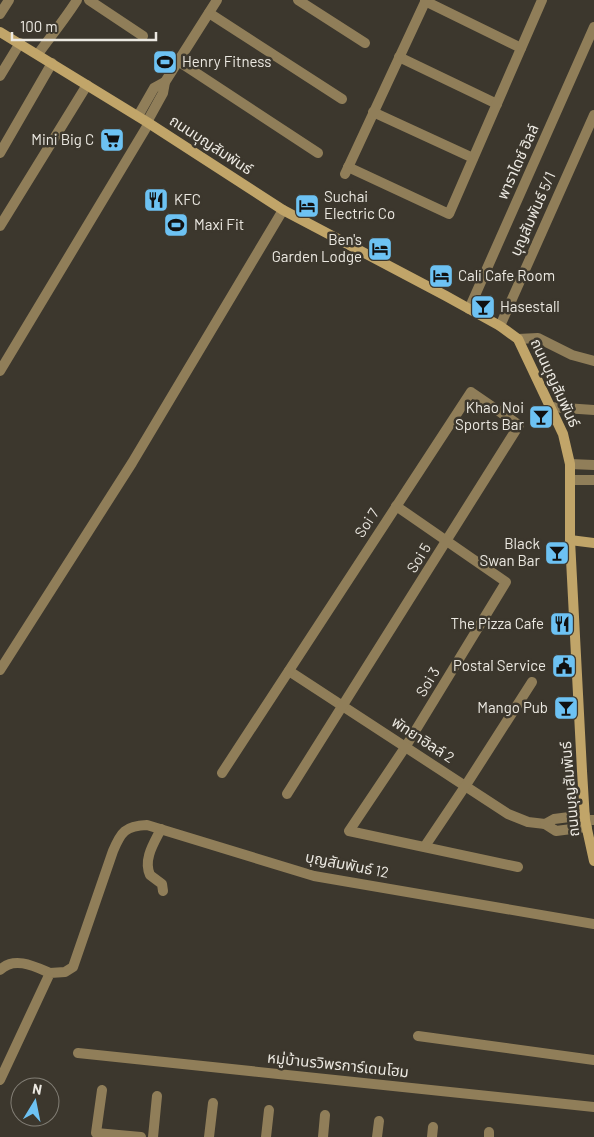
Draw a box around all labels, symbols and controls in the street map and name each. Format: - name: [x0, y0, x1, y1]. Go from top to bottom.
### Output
- scale bar: [12, 10, 156, 42]
- text: 100 m: [20, 17, 58, 35]
- sports icon: Henry Fitness: [152, 49, 178, 75]
- place label: Henry Fitness: [182, 52, 272, 70]
- street label: ถนนบุญสัมพันธ์: [166, 111, 257, 179]
- street label: พาราไดซ์ ฮิลล์: [493, 121, 542, 202]
- supermarket icon: Mini Big C: [99, 127, 125, 153]
- place label: Mini Big C: [31, 130, 94, 148]
- street label: บุญสัมพันธ์ 5/1: [506, 169, 560, 259]
- restaurant icon: KFC: [143, 187, 169, 213]
- place label: Suchai Electric Co: [324, 187, 395, 222]
- place label: KFC: [174, 190, 201, 208]
- hotel icon: Suchai Electric Co: [294, 193, 320, 219]
- sports icon: Maxi Fit: [163, 212, 189, 238]
- place label: Maxi Fit: [194, 215, 244, 233]
- place label: Ben's Garden Lodge: [272, 230, 362, 265]
- hotel icon: Ben's Garden Lodge: [367, 236, 393, 262]
- hotel icon: Cali Cafe Room: [428, 263, 454, 289]
- place label: Cali Cafe Room: [458, 266, 555, 284]
- bar icon: Hasestall: [470, 294, 496, 320]
- place label: Hasestall: [500, 297, 560, 315]
- street label: ถนนบุญสัมพันธ์: [527, 335, 584, 430]
- place label: Khao Noi Sports Bar: [455, 398, 525, 433]
- bar icon: Khao Noi Sports Bar: [528, 404, 554, 430]
- street label: Soi 7: [350, 505, 382, 540]
- place label: Black Swan Bar: [479, 534, 541, 569]
- street label: Soi 5: [402, 539, 434, 576]
- bar icon: Black Swan Bar: [544, 540, 570, 566]
- restaurant icon: The Pizza Cafe: [549, 611, 575, 637]
- place label: The Pizza Cafe: [451, 614, 544, 632]
- public building icon: Postal Service: [551, 653, 577, 679]
- place label: Postal Service: [453, 656, 546, 674]
- street label: Soi 3: [411, 663, 443, 700]
- bar icon: Mango Pub: [553, 695, 579, 721]
- place label: Mango Pub: [477, 698, 548, 716]
- street label: พัทยาฮิลล์ 2: [389, 712, 458, 766]
- street label: ถนนบุญสัมพันธ์: [556, 740, 583, 838]
- street label: บุญสัมพันธ์ 12: [304, 847, 390, 882]
- street label: หมู่บ้านรวิพรการ์เดนโฮม: [266, 1048, 410, 1081]
- north arrow: [10, 1077, 60, 1127]
- text: N: [31, 1080, 43, 1098]

